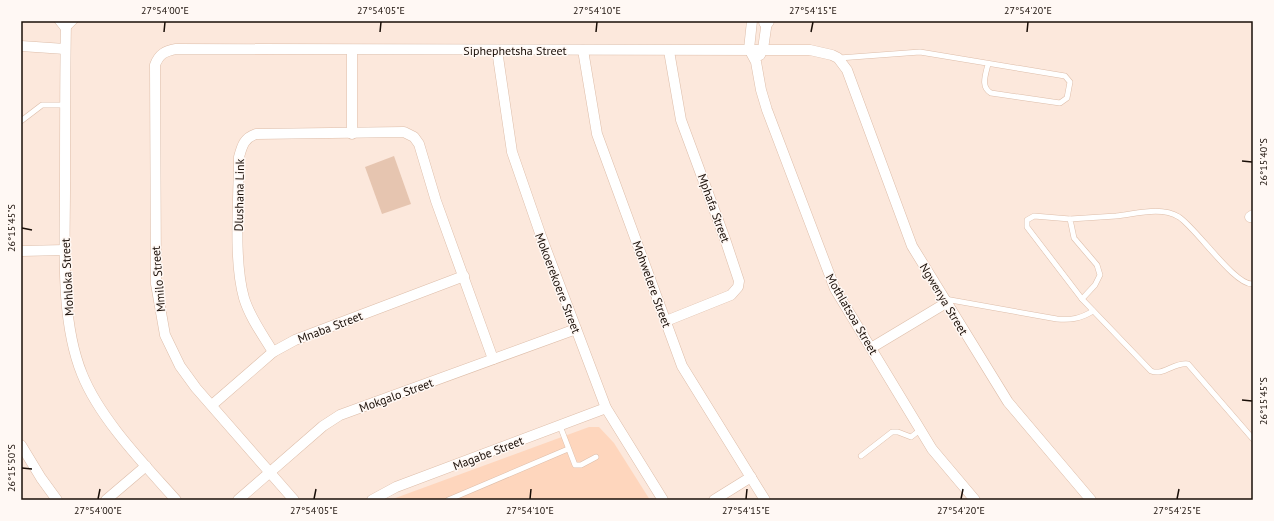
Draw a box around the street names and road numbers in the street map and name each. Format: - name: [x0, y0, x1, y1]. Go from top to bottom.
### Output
- street label: Siphephetsha Street: [463, 43, 567, 58]
- street label: Dlushana Link: [231, 158, 247, 232]
- street label: Mphafa Street: [695, 172, 733, 244]
- street label: Mokoerekoere Street: [532, 231, 584, 335]
- street label: Mohloka Street: [57, 238, 77, 316]
- street label: Mohwelere Street: [629, 239, 675, 329]
- street label: Mmilo Street: [148, 245, 168, 313]
- street label: Ngwenya Street: [917, 260, 971, 338]
- street label: Mothlatsoa Street: [823, 271, 881, 357]
- street label: Mnaba Street: [295, 308, 365, 346]
- street label: Mokgalo Street: [357, 375, 435, 415]
- street label: Magabe Street: [451, 433, 525, 473]

